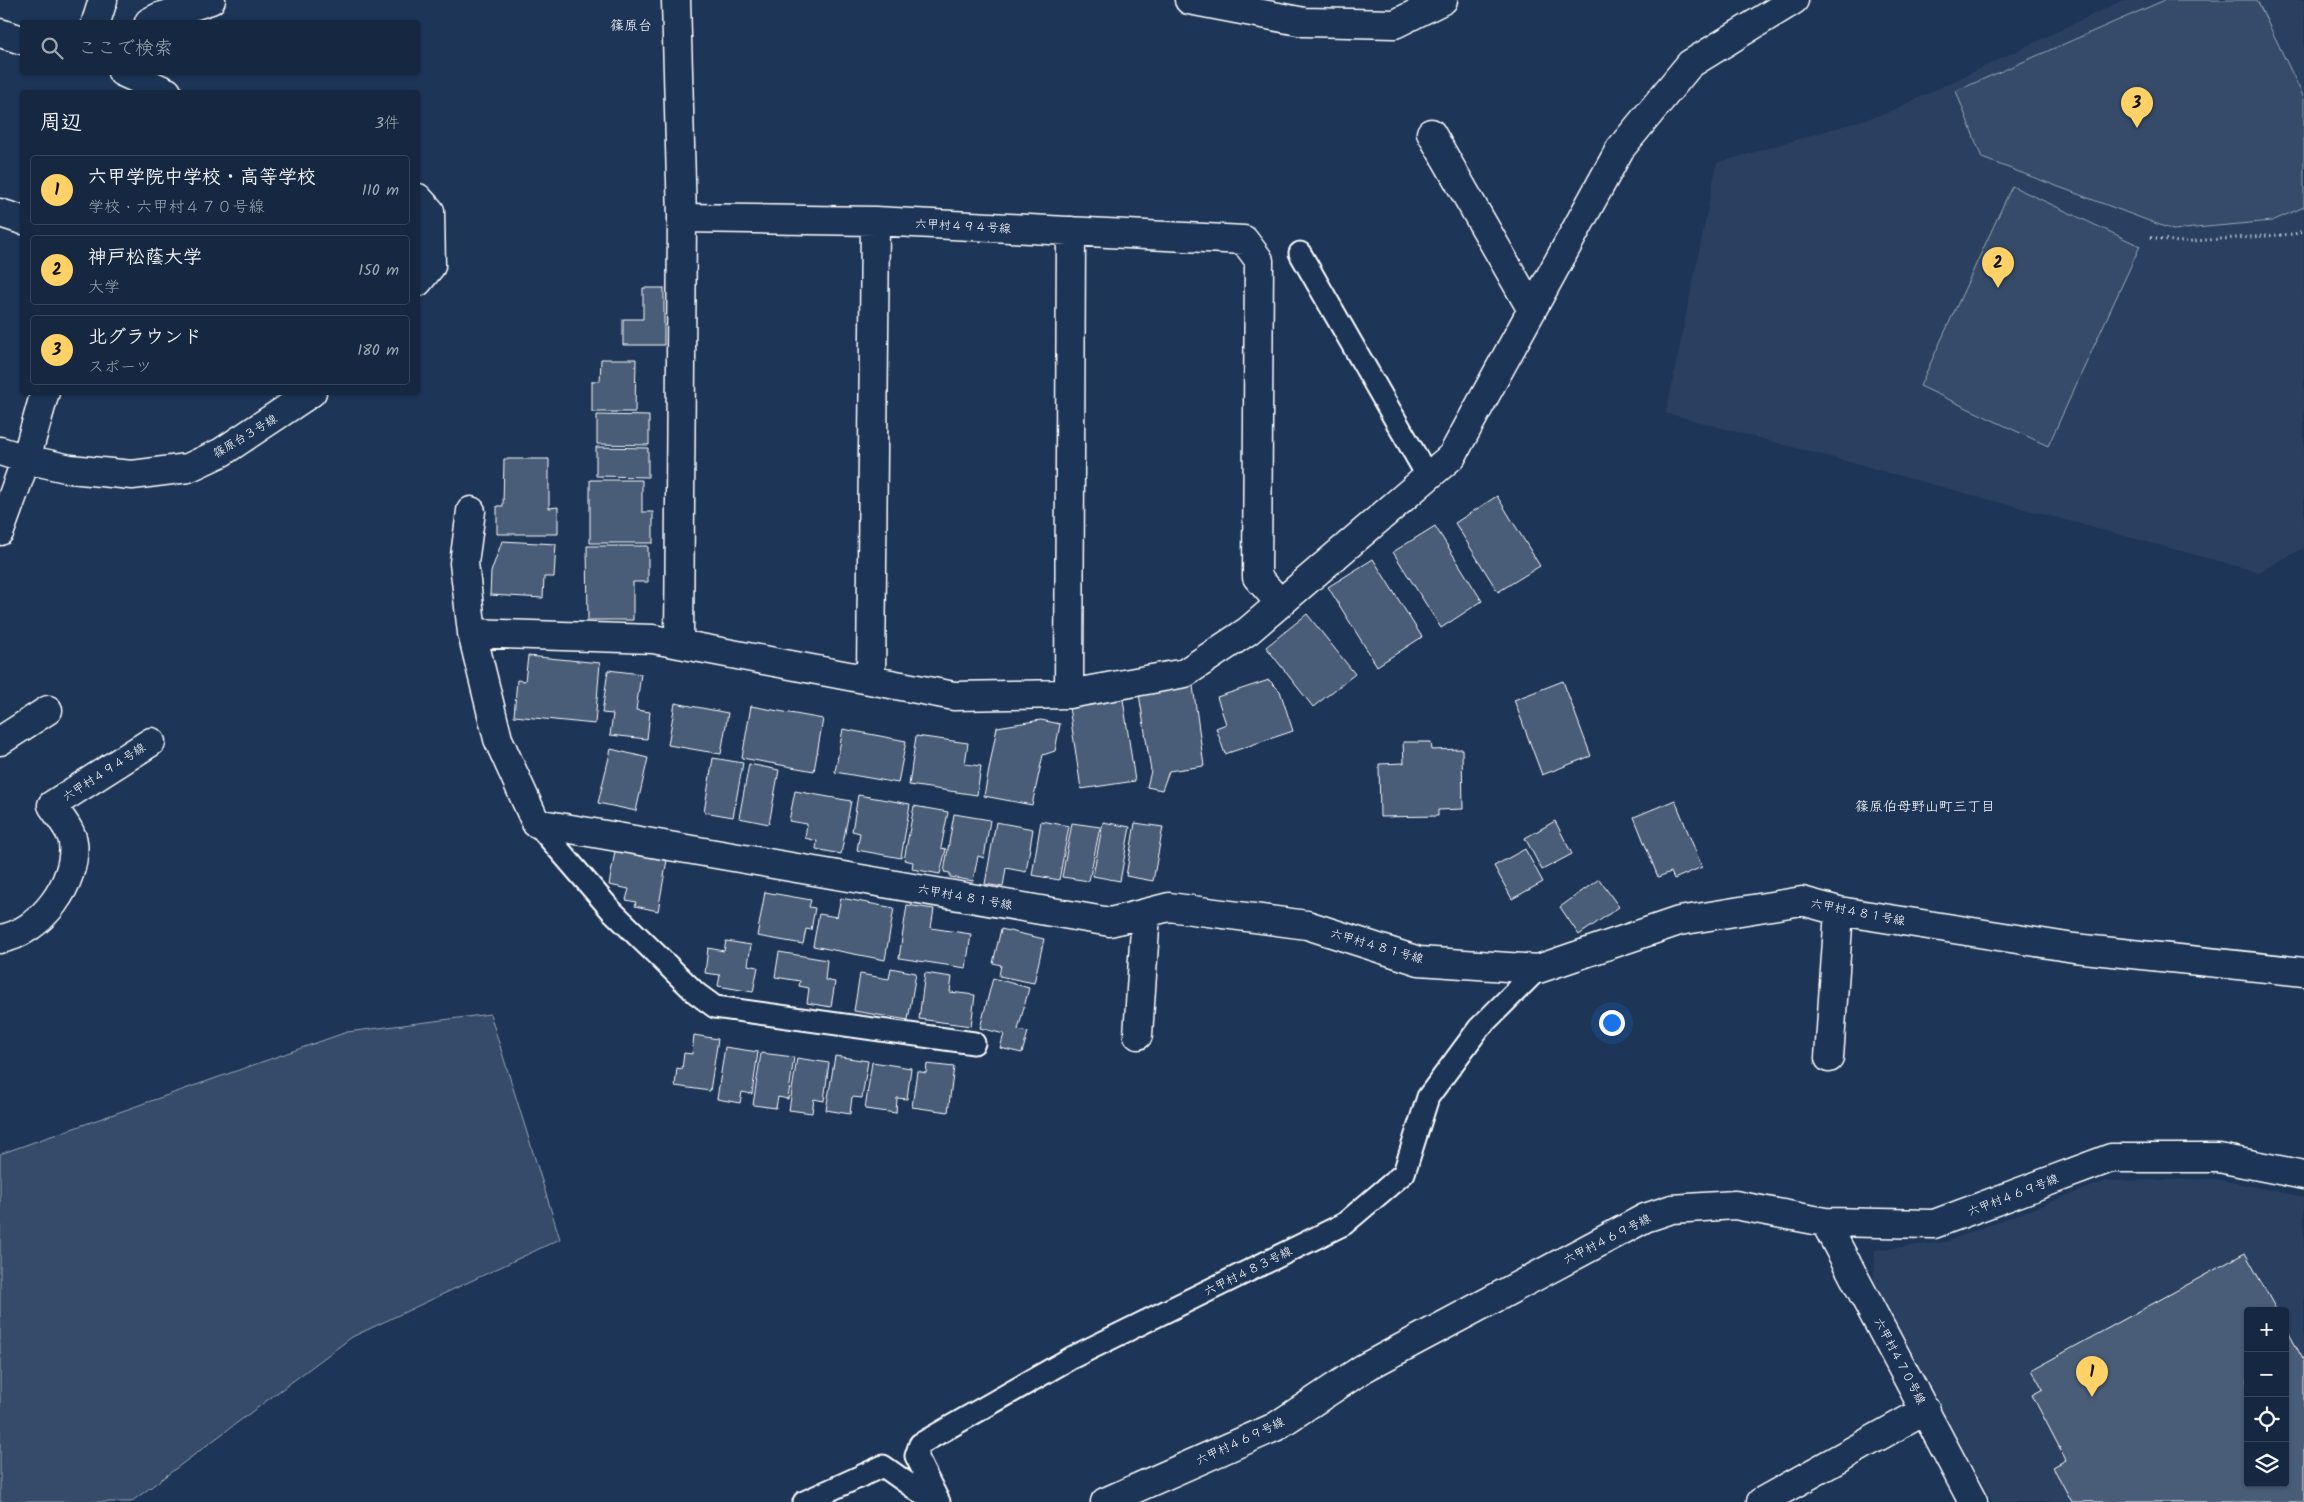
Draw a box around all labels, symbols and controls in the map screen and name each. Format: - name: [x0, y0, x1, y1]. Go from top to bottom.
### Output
- district label: 篠原台: [610, 15, 652, 37]
- search box: [20, 20, 420, 75]
- icon: search: [38, 34, 66, 62]
- text: ここで検索: [78, 34, 173, 64]
- pin: 3: [2121, 87, 2153, 128]
- text: 周辺: [40, 107, 82, 140]
- text: 3件: [375, 111, 400, 136]
- text: 六甲学院中学校・高等学校: [88, 163, 316, 193]
- text: 1: [55, 178, 59, 203]
- text: 110 m: [362, 178, 399, 203]
- text: 学校 · 六甲村４７０号線: [88, 195, 265, 220]
- street label: 六甲村４９４号線: [915, 214, 1011, 238]
- text: 神戸松蔭大学: [88, 243, 202, 273]
- pin: 2: [1982, 247, 2014, 288]
- text: 2: [52, 258, 62, 283]
- text: 150 m: [358, 258, 399, 283]
- text: 大学: [88, 275, 120, 300]
- text: 北グラウンド: [88, 323, 202, 353]
- text: 3: [53, 338, 61, 363]
- text: 180 m: [357, 338, 399, 363]
- text: スポーツ: [88, 355, 152, 380]
- street label: 篠原台３号線: [209, 410, 281, 463]
- street label: 六甲村４９４号線: [59, 738, 150, 807]
- district label: 篠原伯母野山町三丁目: [1855, 796, 1995, 818]
- street label: 六甲村４８１号線: [916, 880, 1014, 915]
- street label: 六甲村４８１号線: [1809, 894, 1907, 931]
- street label: 六甲村４８１号線: [1328, 924, 1426, 969]
- your location: [1599, 1010, 1625, 1036]
- street label: 六甲村４６９号線: [1965, 1169, 2061, 1222]
- street label: 六甲村４６９号線: [1560, 1209, 1654, 1270]
- street label: 六甲村４８３号線: [1201, 1242, 1296, 1301]
- map controls: [2244, 1307, 2289, 1487]
- button: +: [2244, 1307, 2289, 1352]
- street label: 六甲村４７０号線: [1869, 1314, 1930, 1408]
- button: −: [2244, 1352, 2289, 1397]
- pin: 1: [2076, 1356, 2108, 1397]
- button: locate: [2244, 1397, 2289, 1442]
- street label: 六甲村４６９号線: [1193, 1413, 1288, 1470]
- button: layers: [2244, 1442, 2289, 1487]

